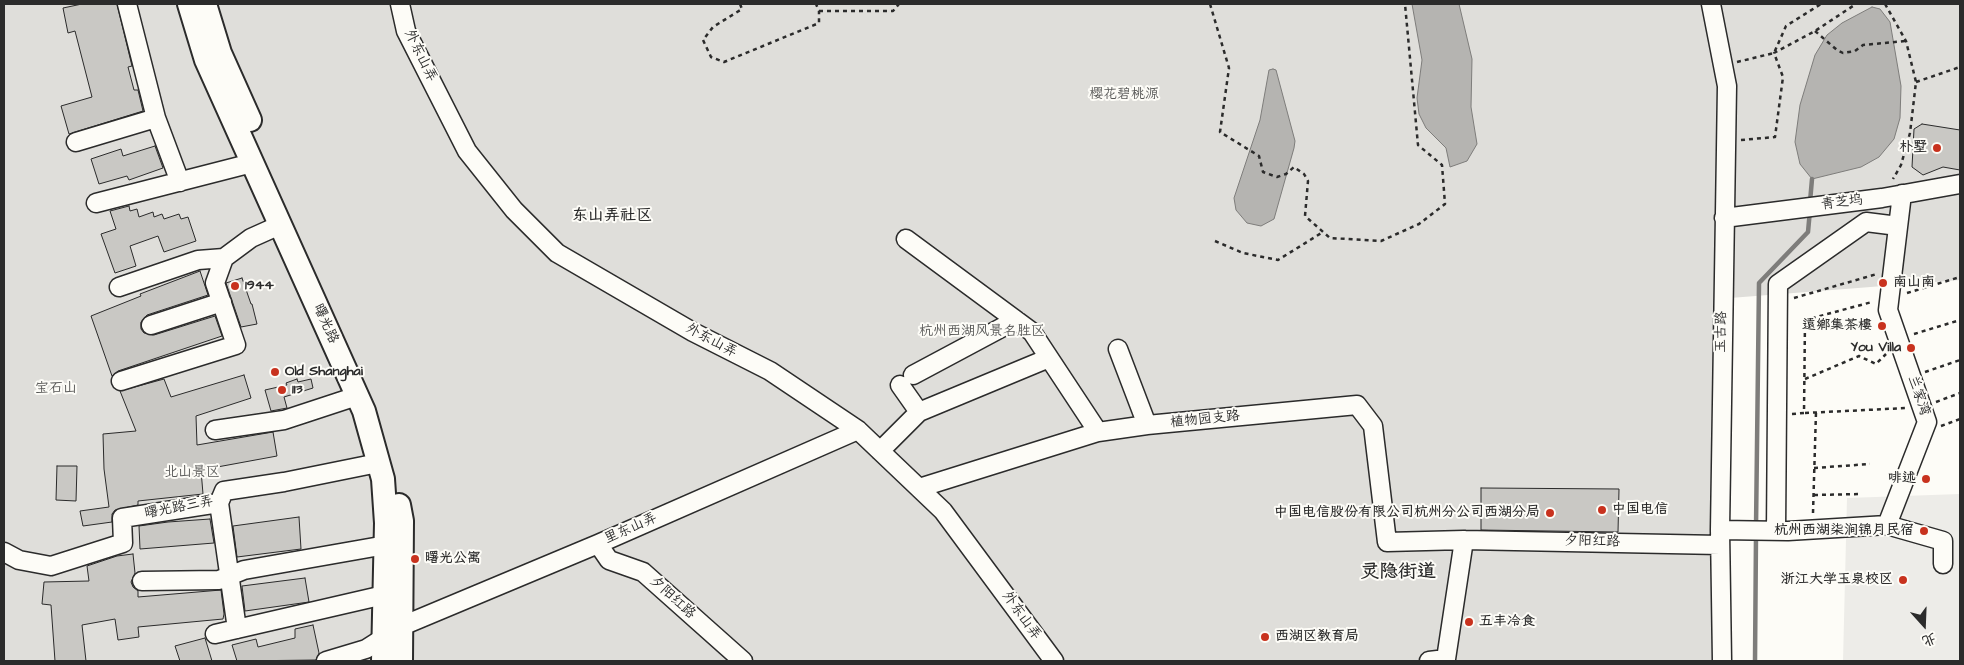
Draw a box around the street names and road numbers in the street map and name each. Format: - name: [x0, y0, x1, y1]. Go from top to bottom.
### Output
- street label: 外东山弄: [400, 27, 440, 85]
- street label: 青芝坞: [1820, 192, 1864, 214]
- street label: 曙光路: [309, 301, 341, 347]
- street label: 玉古路: [1713, 311, 1731, 353]
- street label: 外东山弄: [682, 320, 740, 362]
- street label: 兰家湾: [1903, 373, 1933, 419]
- street label: 植物园支路: [1169, 408, 1241, 432]
- street label: 曙光路三弄: [143, 493, 215, 523]
- street label: 里东山弄: [602, 510, 660, 548]
- street label: 夕阳红路: [1564, 533, 1620, 551]
- street label: 夕阳红路: [646, 573, 698, 623]
- street label: 外东山弄: [998, 588, 1044, 644]

